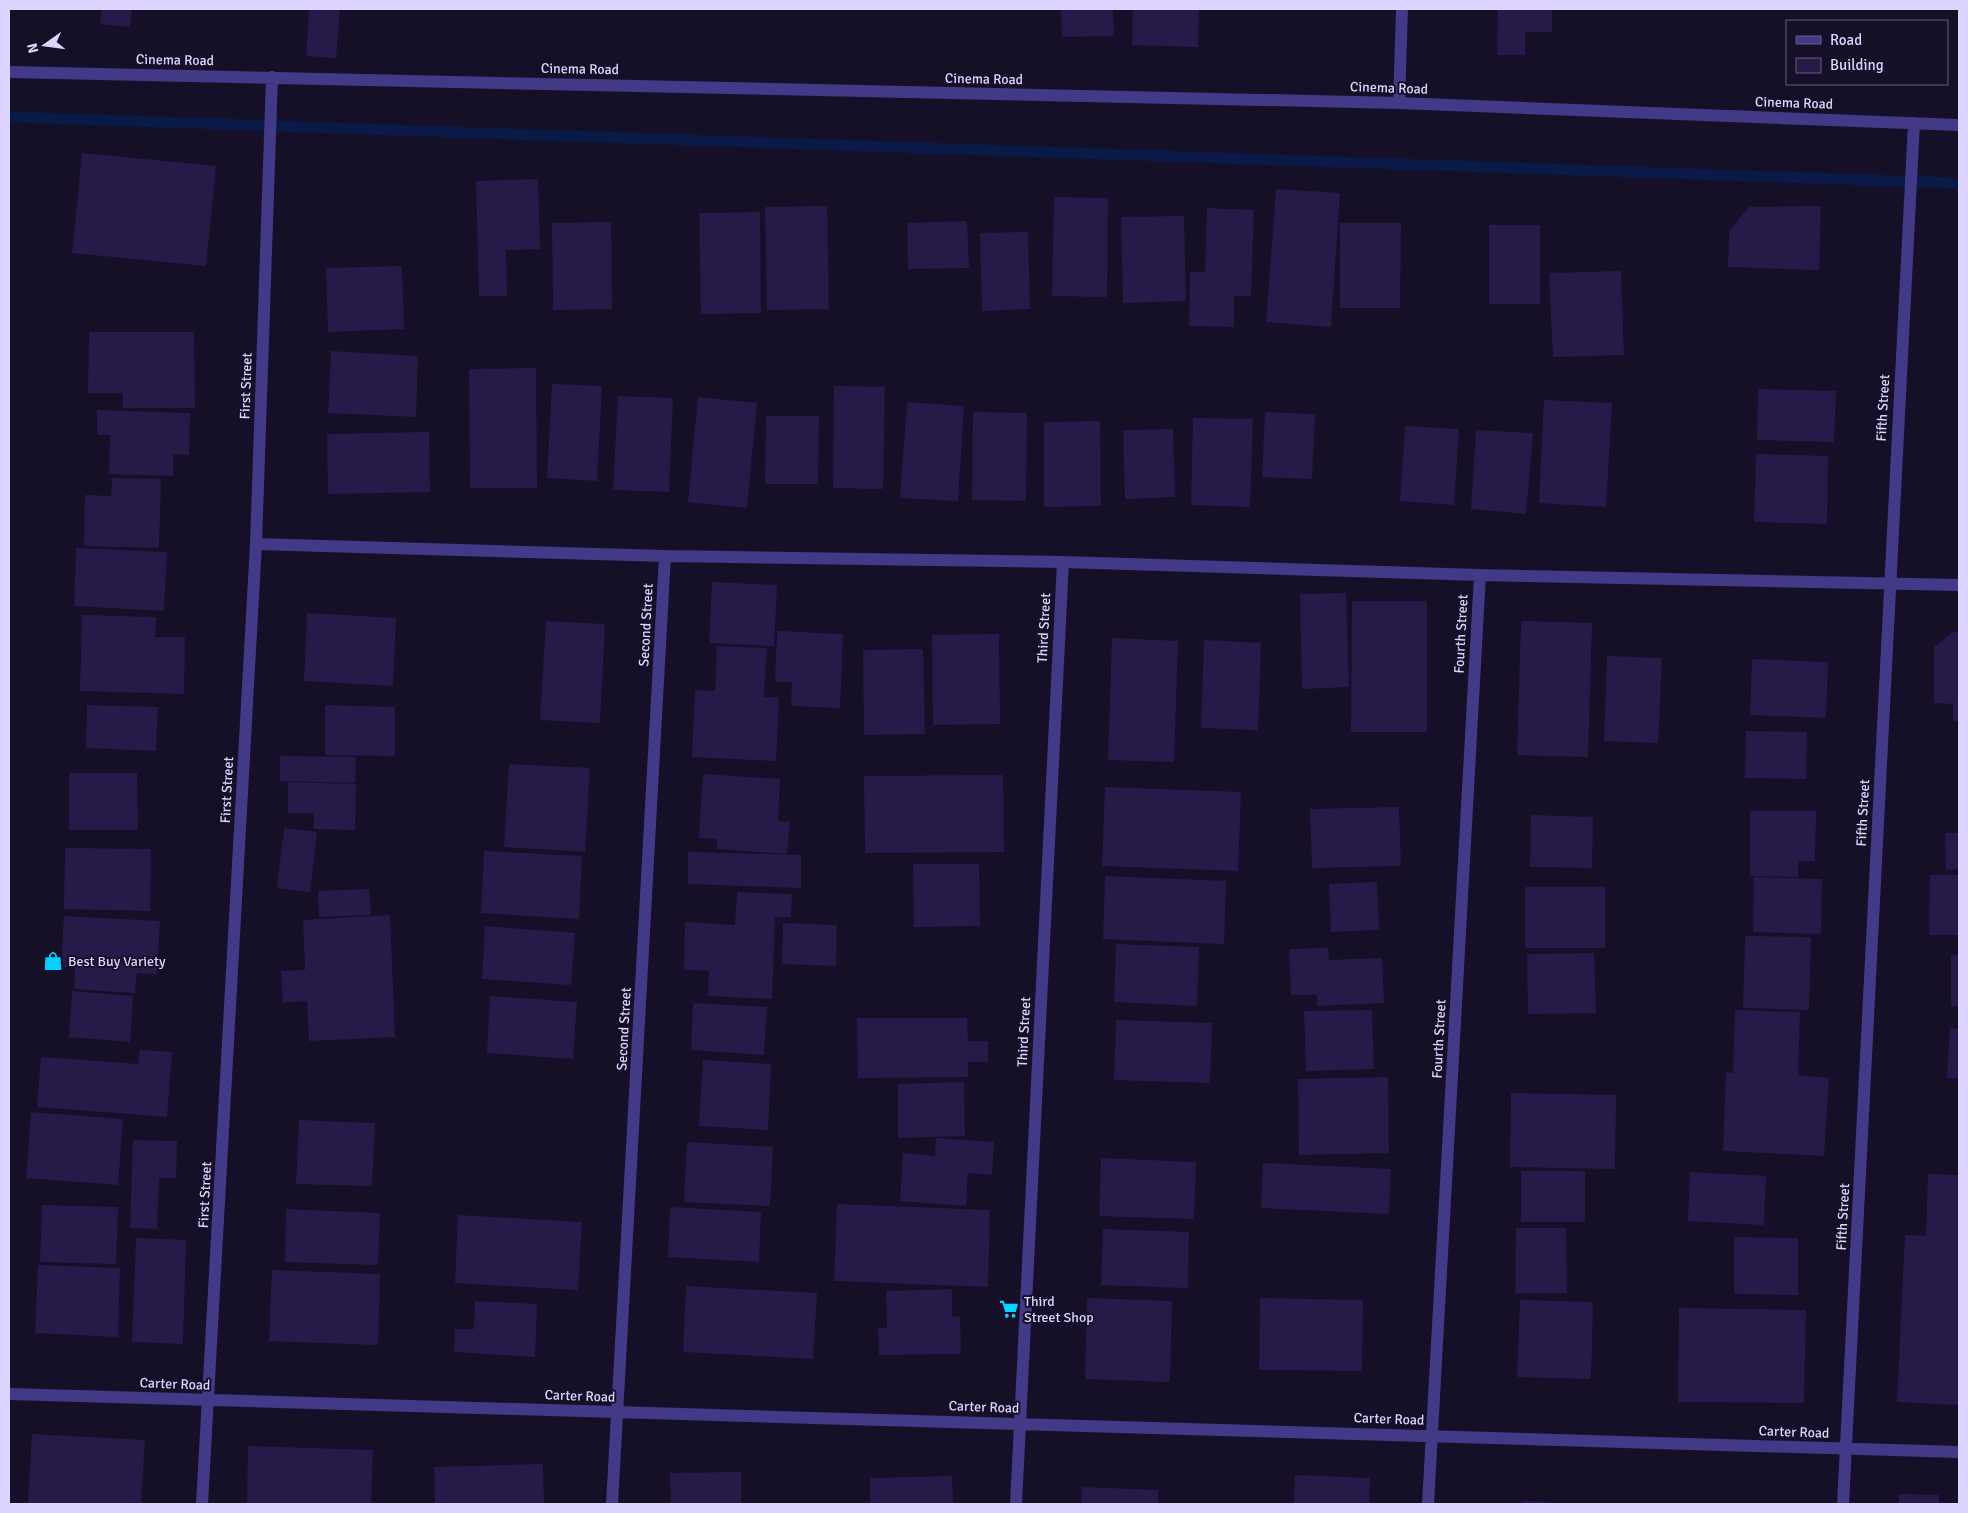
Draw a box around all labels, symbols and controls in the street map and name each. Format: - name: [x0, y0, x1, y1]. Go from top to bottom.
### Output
- north arrow: [20, 20, 70, 70]
- legend: [1786, 20, 1948, 85]
- text: Road: [1830, 31, 1862, 49]
- text: N: [23, 41, 42, 55]
- street label: Cinema Road: [136, 51, 214, 69]
- text: Building: [1830, 56, 1884, 74]
- street label: Cinema Road: [541, 60, 619, 78]
- street label: Cinema Road: [945, 70, 1023, 88]
- street label: Cinema Road: [1350, 78, 1428, 98]
- street label: Cinema Road: [1755, 93, 1833, 113]
- street label: First Street: [236, 352, 256, 420]
- street label: Fifth Street: [1873, 374, 1893, 442]
- street label: Second Street: [635, 583, 657, 667]
- street label: Third Street: [1034, 592, 1054, 664]
- street label: Fourth Street: [1450, 594, 1472, 674]
- street label: First Street: [217, 756, 237, 824]
- street label: Fifth Street: [1853, 779, 1873, 847]
- shop icon: Best Buy Variety: [42, 950, 64, 972]
- place label: Best Buy Variety: [68, 953, 166, 970]
- street label: Second Street: [613, 987, 635, 1071]
- street label: Third Street: [1014, 996, 1034, 1068]
- street label: Fourth Street: [1428, 999, 1450, 1079]
- street label: First Street: [195, 1161, 215, 1229]
- street label: Fifth Street: [1833, 1183, 1853, 1251]
- place label: Third Street Shop: [1024, 1293, 1094, 1326]
- supermarket icon: Third Street Shop: [998, 1298, 1020, 1320]
- street label: Carter Road: [139, 1374, 211, 1394]
- street label: Carter Road: [544, 1386, 616, 1406]
- street label: Carter Road: [948, 1397, 1020, 1417]
- street label: Carter Road: [1353, 1409, 1425, 1429]
- street label: Carter Road: [1758, 1422, 1830, 1442]

